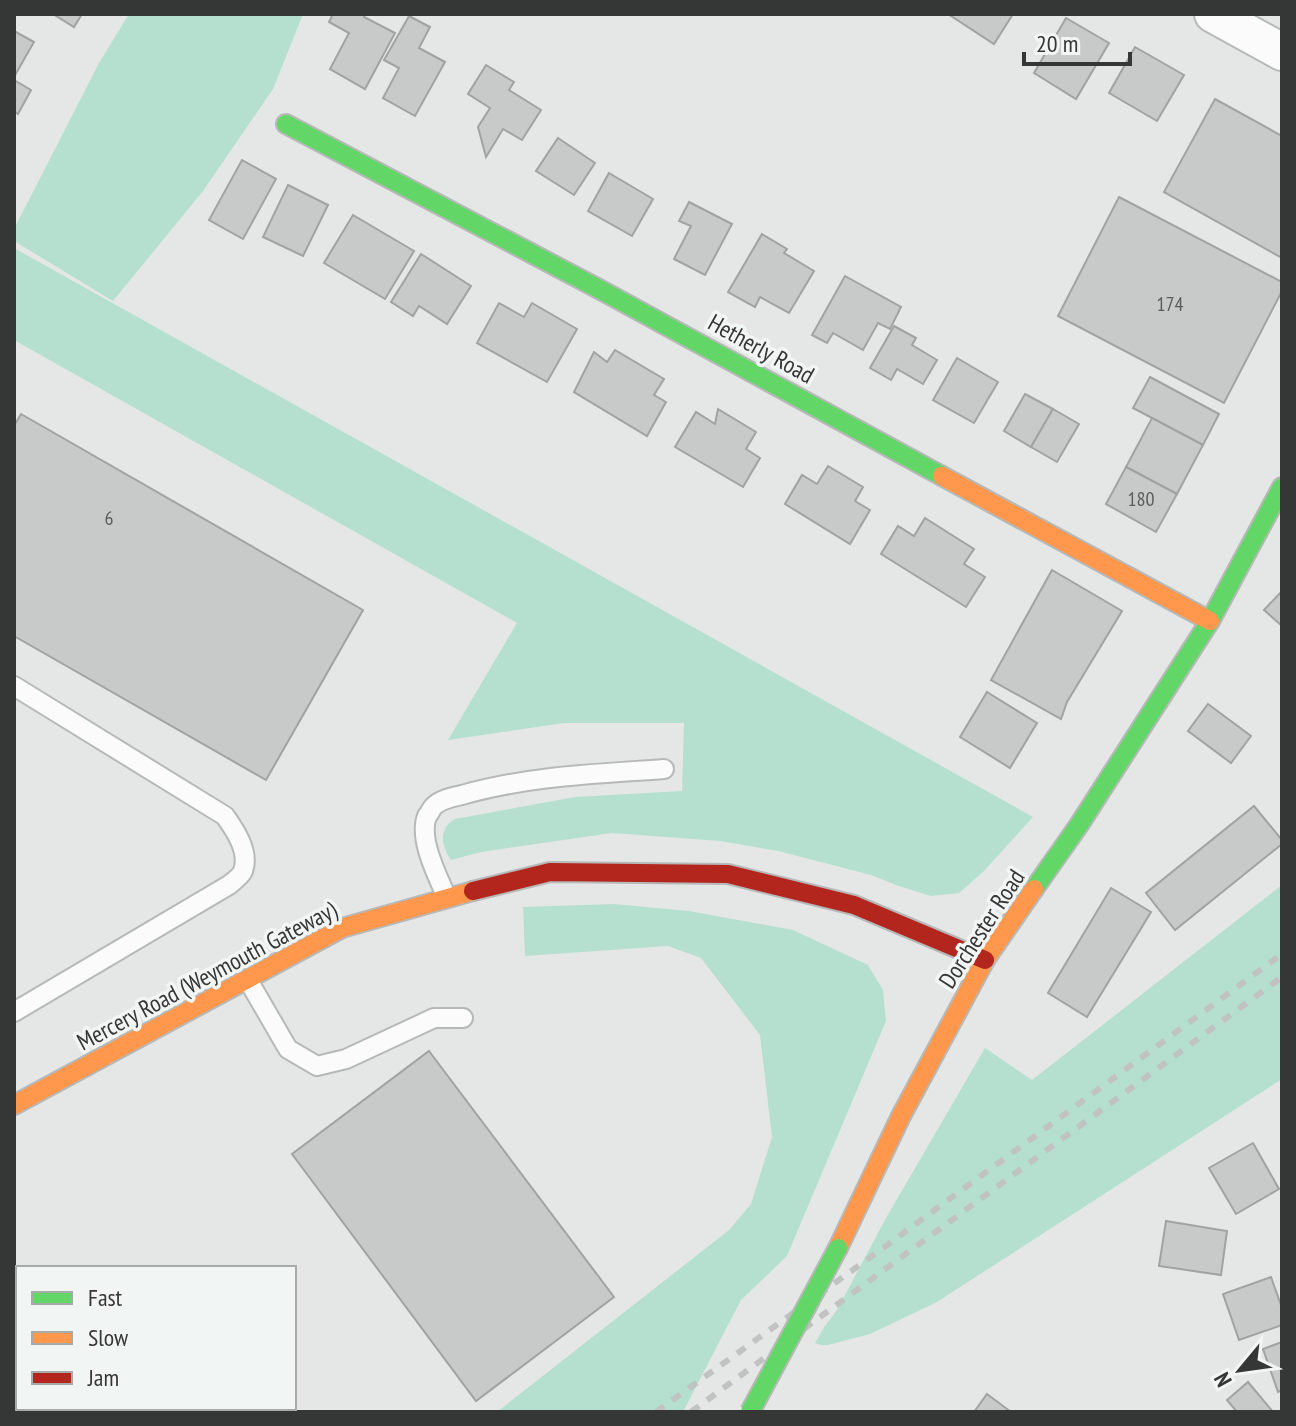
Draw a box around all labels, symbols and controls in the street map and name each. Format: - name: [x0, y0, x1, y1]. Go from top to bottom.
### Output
- scale bar: [1024, 16, 1130, 66]
- text: 20 m: [1036, 28, 1078, 59]
- house number: 174: [1157, 291, 1184, 317]
- street label: Hetherly Road: [703, 307, 820, 390]
- house number: 180: [1128, 486, 1155, 512]
- house number: 6: [105, 505, 114, 531]
- street label: Dorchester Road: [932, 863, 1032, 994]
- street label: Mercery Road (Weymouth Gateway): [72, 894, 342, 1057]
- legend: [16, 1266, 296, 1410]
- text: Fast: [88, 1282, 123, 1313]
- text: Slow: [88, 1322, 129, 1353]
- north arrow: [1200, 1330, 1280, 1410]
- text: Jam: [87, 1362, 119, 1393]
- text: N: [1207, 1368, 1238, 1392]

